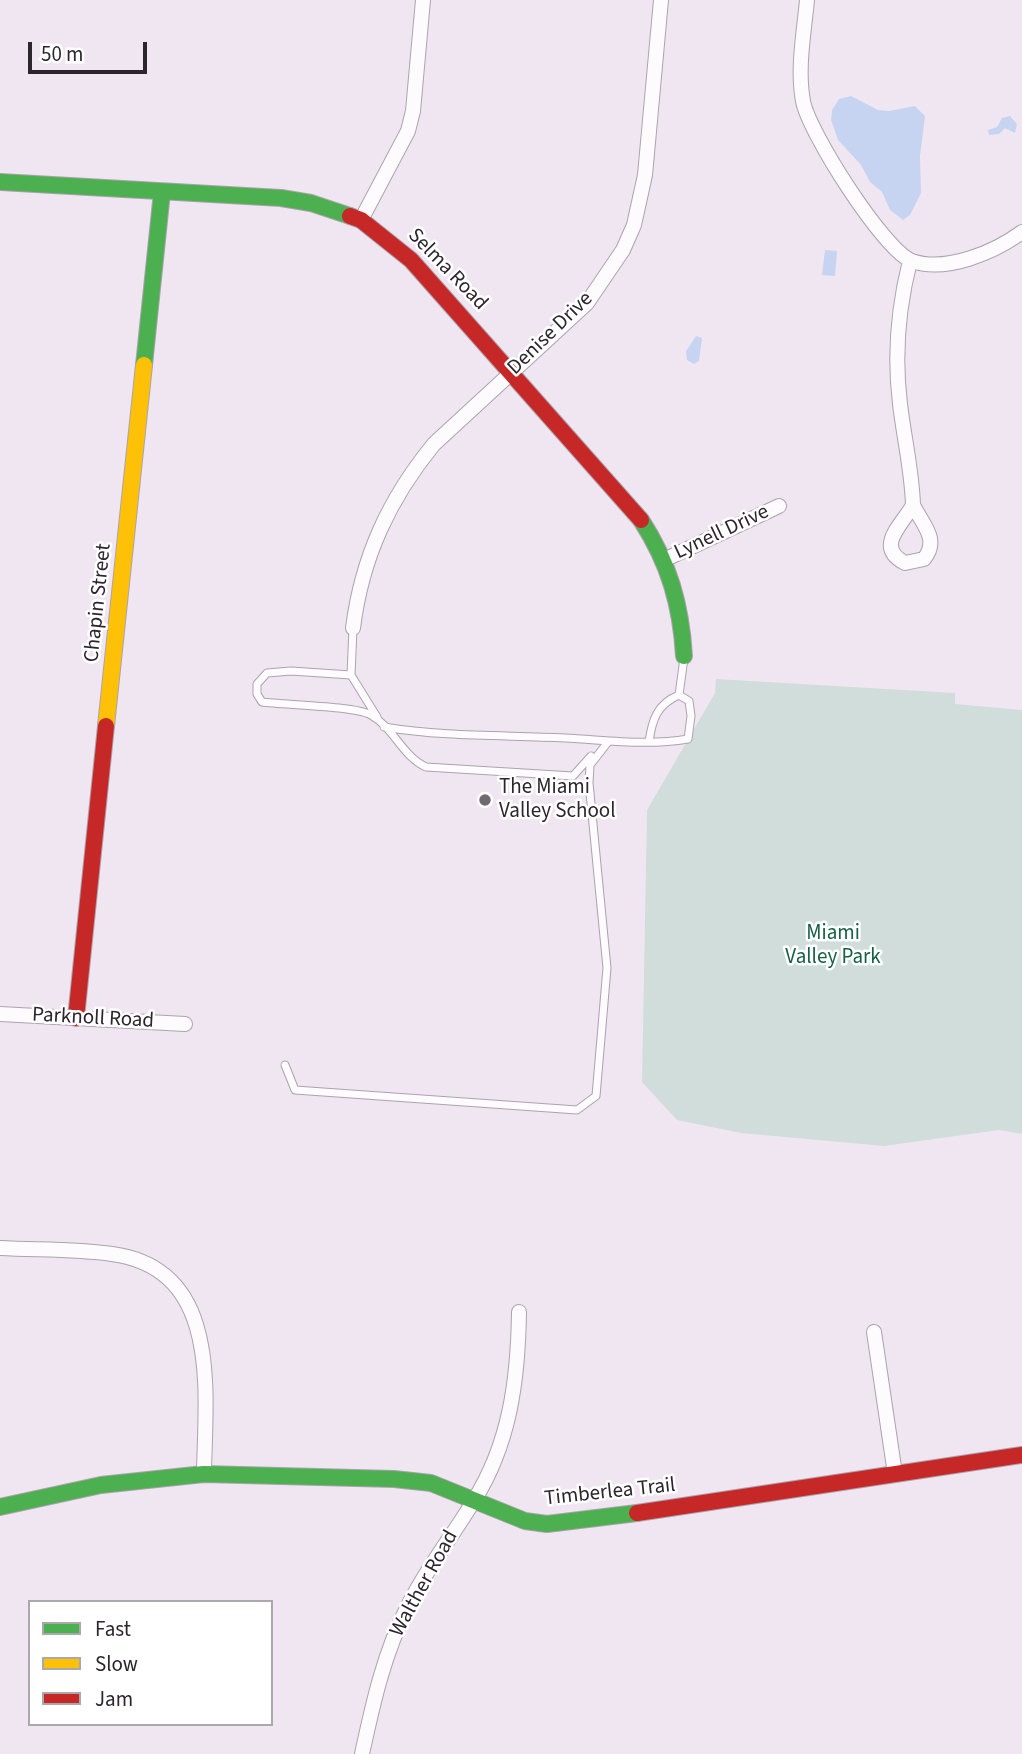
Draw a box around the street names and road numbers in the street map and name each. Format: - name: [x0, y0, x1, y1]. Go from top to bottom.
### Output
- street label: Selma Road: [402, 224, 492, 316]
- street label: Denise Drive: [503, 287, 599, 381]
- street label: Lynell Drive: [671, 500, 773, 566]
- street label: Chapin Street: [80, 542, 118, 664]
- street label: Parknoll Road: [31, 1003, 155, 1035]
- street label: Timberlea Trail: [543, 1474, 677, 1512]
- street label: Walther Road: [385, 1526, 465, 1642]

